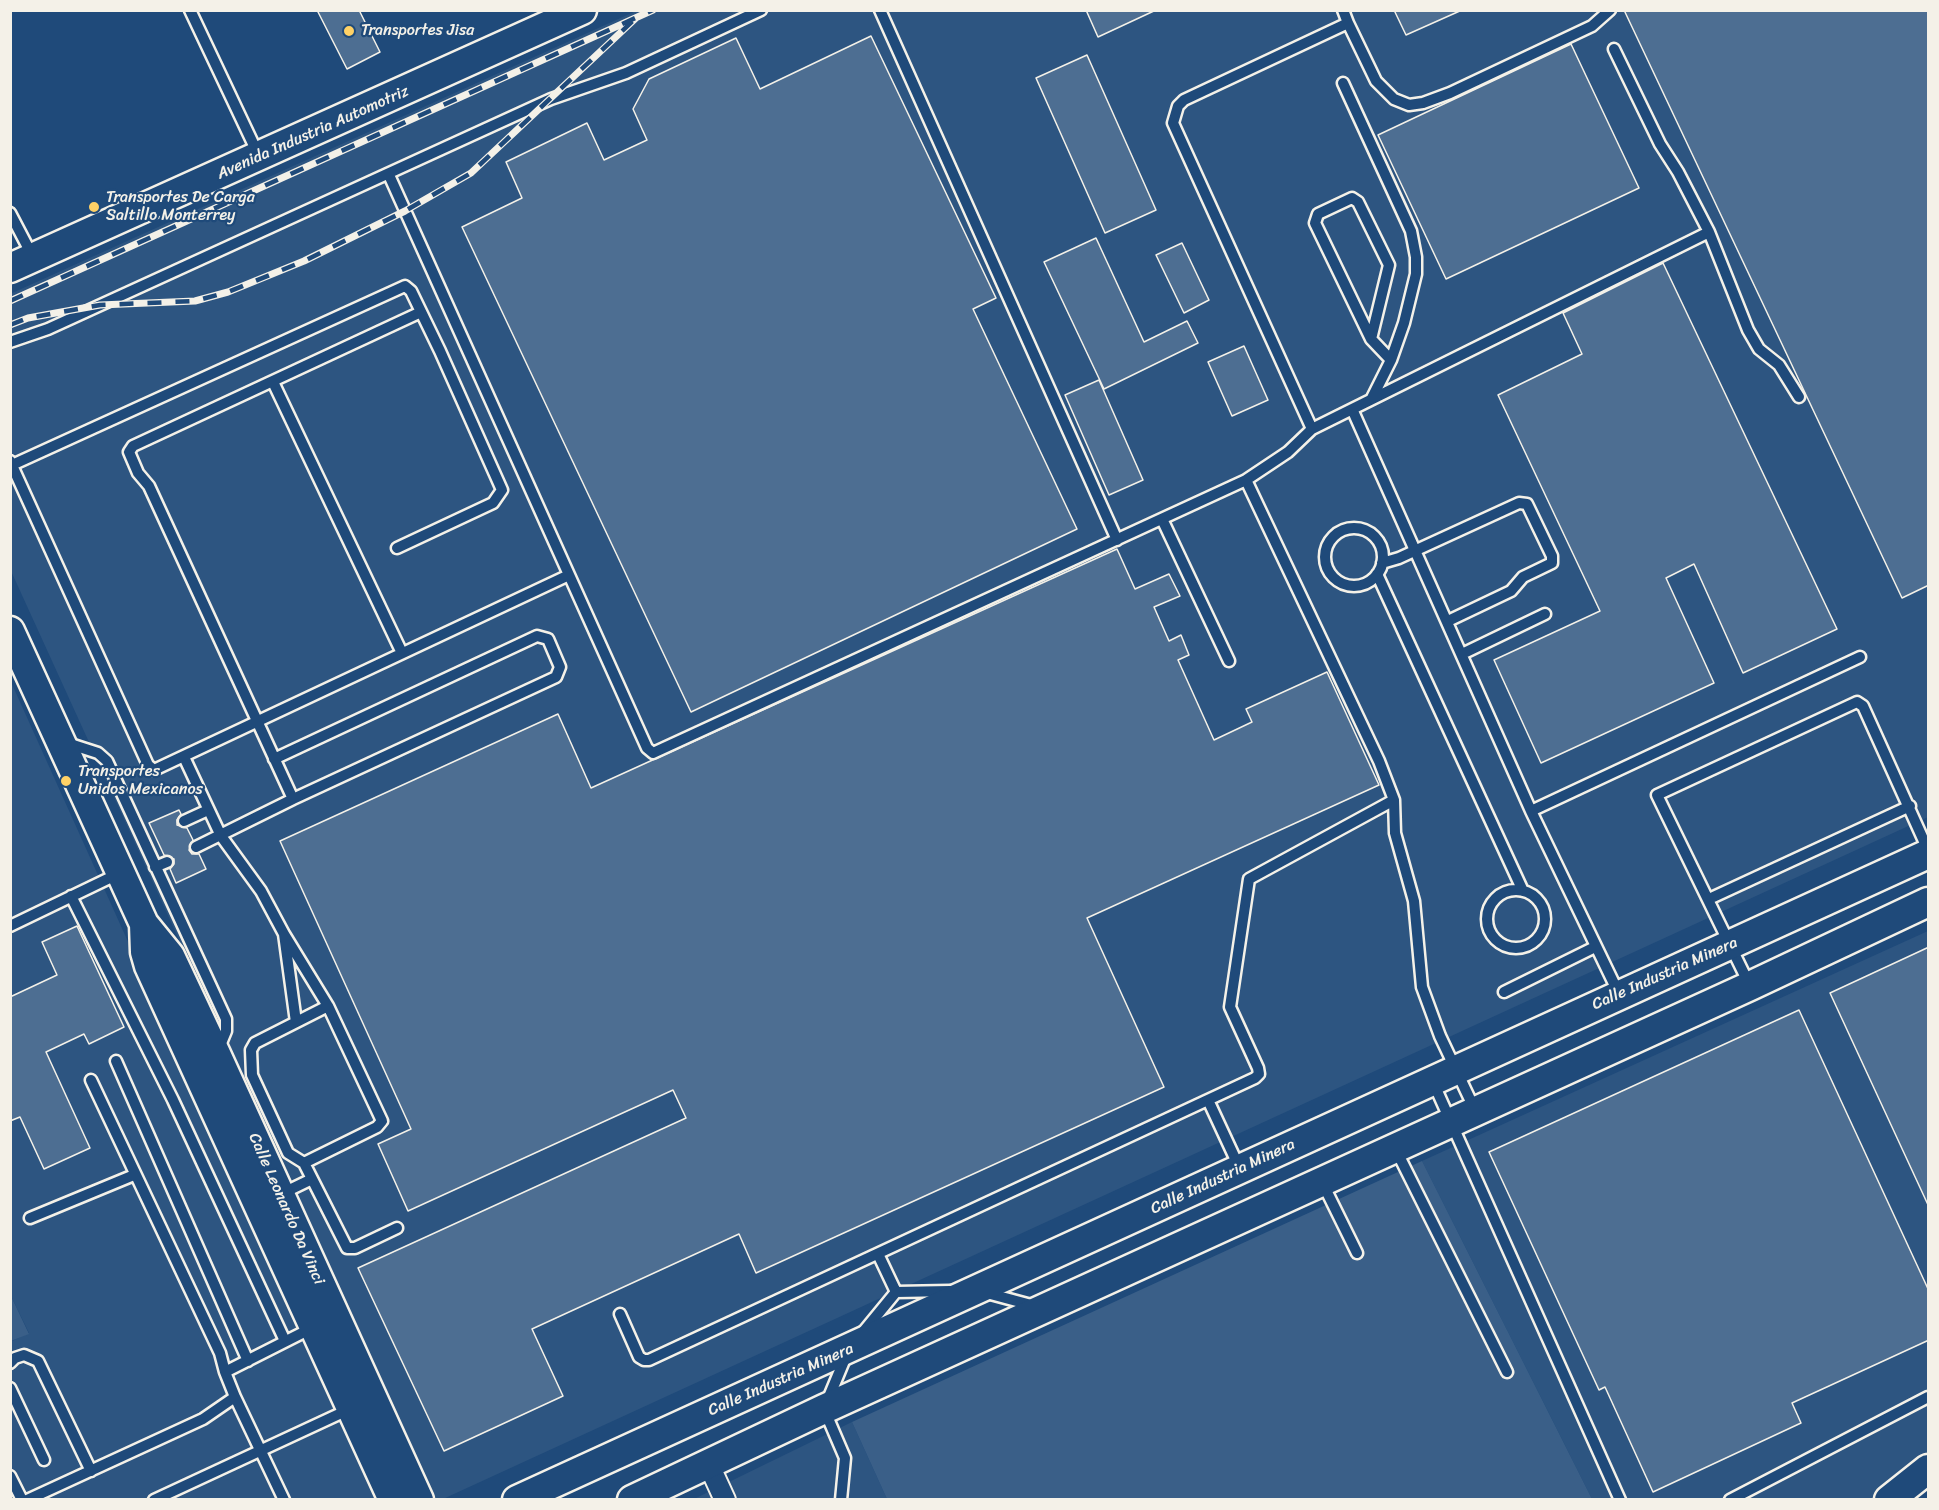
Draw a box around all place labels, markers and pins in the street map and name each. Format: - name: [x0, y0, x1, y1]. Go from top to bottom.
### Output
- place label: Transportes Jisa: [361, 21, 474, 41]
- marker: Transportes Jisa: [342, 24, 356, 38]
- place label: Transportes De Carga Saltillo Monterrey: [106, 188, 255, 226]
- marker: Transportes De Carga Saltillo Monterrey: [87, 200, 101, 214]
- place label: Transportes Unidos Mexicanos: [78, 762, 203, 800]
- marker: Transportes Unidos Mexicanos: [59, 774, 73, 788]

